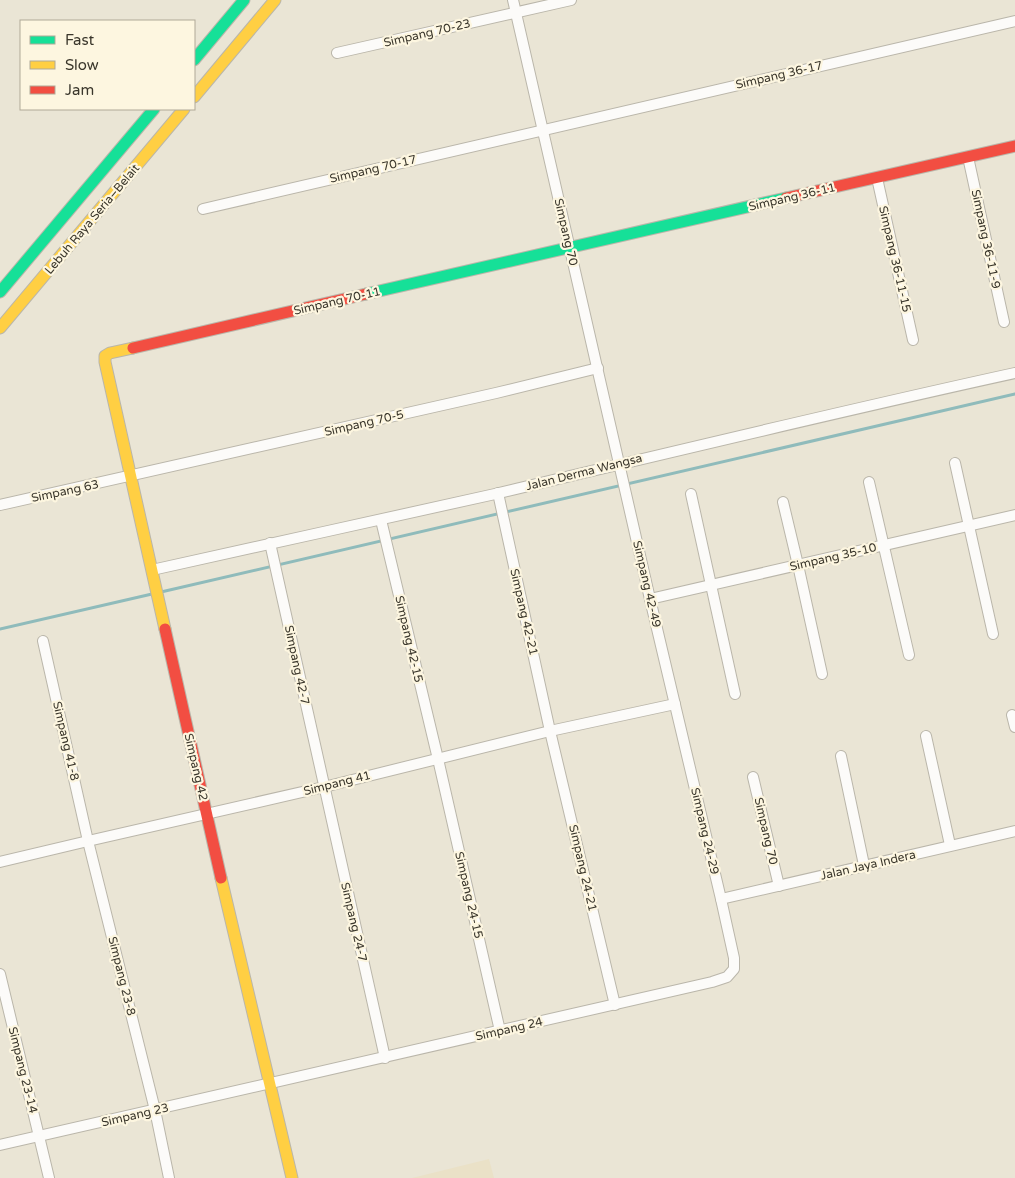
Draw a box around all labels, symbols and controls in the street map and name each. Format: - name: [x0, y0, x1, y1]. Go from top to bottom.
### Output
- street label: Simpang 70-23: [382, 16, 472, 50]
- legend: [20, 20, 195, 110]
- text: Fast: [65, 31, 95, 49]
- text: Slow: [65, 56, 99, 74]
- street label: Simpang 36-17: [734, 58, 824, 92]
- text: Jam: [65, 81, 94, 99]
- street label: Simpang 70-17: [328, 152, 418, 186]
- street label: Lebuh Raya Seria–Belait: [42, 161, 142, 277]
- street label: Simpang 36-11: [747, 180, 837, 214]
- street label: Simpang 36-11-9: [969, 188, 1003, 290]
- street label: Simpang 70: [551, 197, 581, 267]
- street label: Simpang 36-11-15: [876, 205, 914, 313]
- street label: Simpang 70-11: [292, 284, 382, 318]
- street label: Simpang 70-5: [323, 407, 405, 439]
- street label: Jalan Derma Wangsa: [524, 451, 644, 493]
- street label: Simpang 63: [30, 477, 100, 505]
- street label: Simpang 42-49: [630, 539, 664, 629]
- street label: Simpang 35-10: [788, 540, 878, 574]
- street label: Simpang 42-21: [507, 567, 541, 657]
- street label: Simpang 42-15: [392, 594, 426, 684]
- street label: Simpang 42-7: [282, 624, 312, 706]
- street label: Simpang 41-8: [50, 700, 82, 782]
- street label: Simpang 42: [181, 732, 211, 802]
- street label: Simpang 41: [302, 768, 372, 798]
- street label: Simpang 24-29: [688, 786, 722, 876]
- street label: Simpang 70: [751, 796, 781, 866]
- street label: Simpang 24-21: [566, 823, 600, 913]
- street label: Jalan Jaya Indera: [819, 847, 917, 883]
- street label: Simpang 24-15: [452, 850, 486, 940]
- street label: Simpang 24-7: [338, 881, 370, 963]
- street label: Simpang 23-8: [105, 935, 139, 1017]
- street label: Simpang 24: [474, 1014, 544, 1044]
- street label: Simpang 23-14: [5, 1025, 41, 1115]
- street label: Simpang 23: [100, 1100, 170, 1130]

